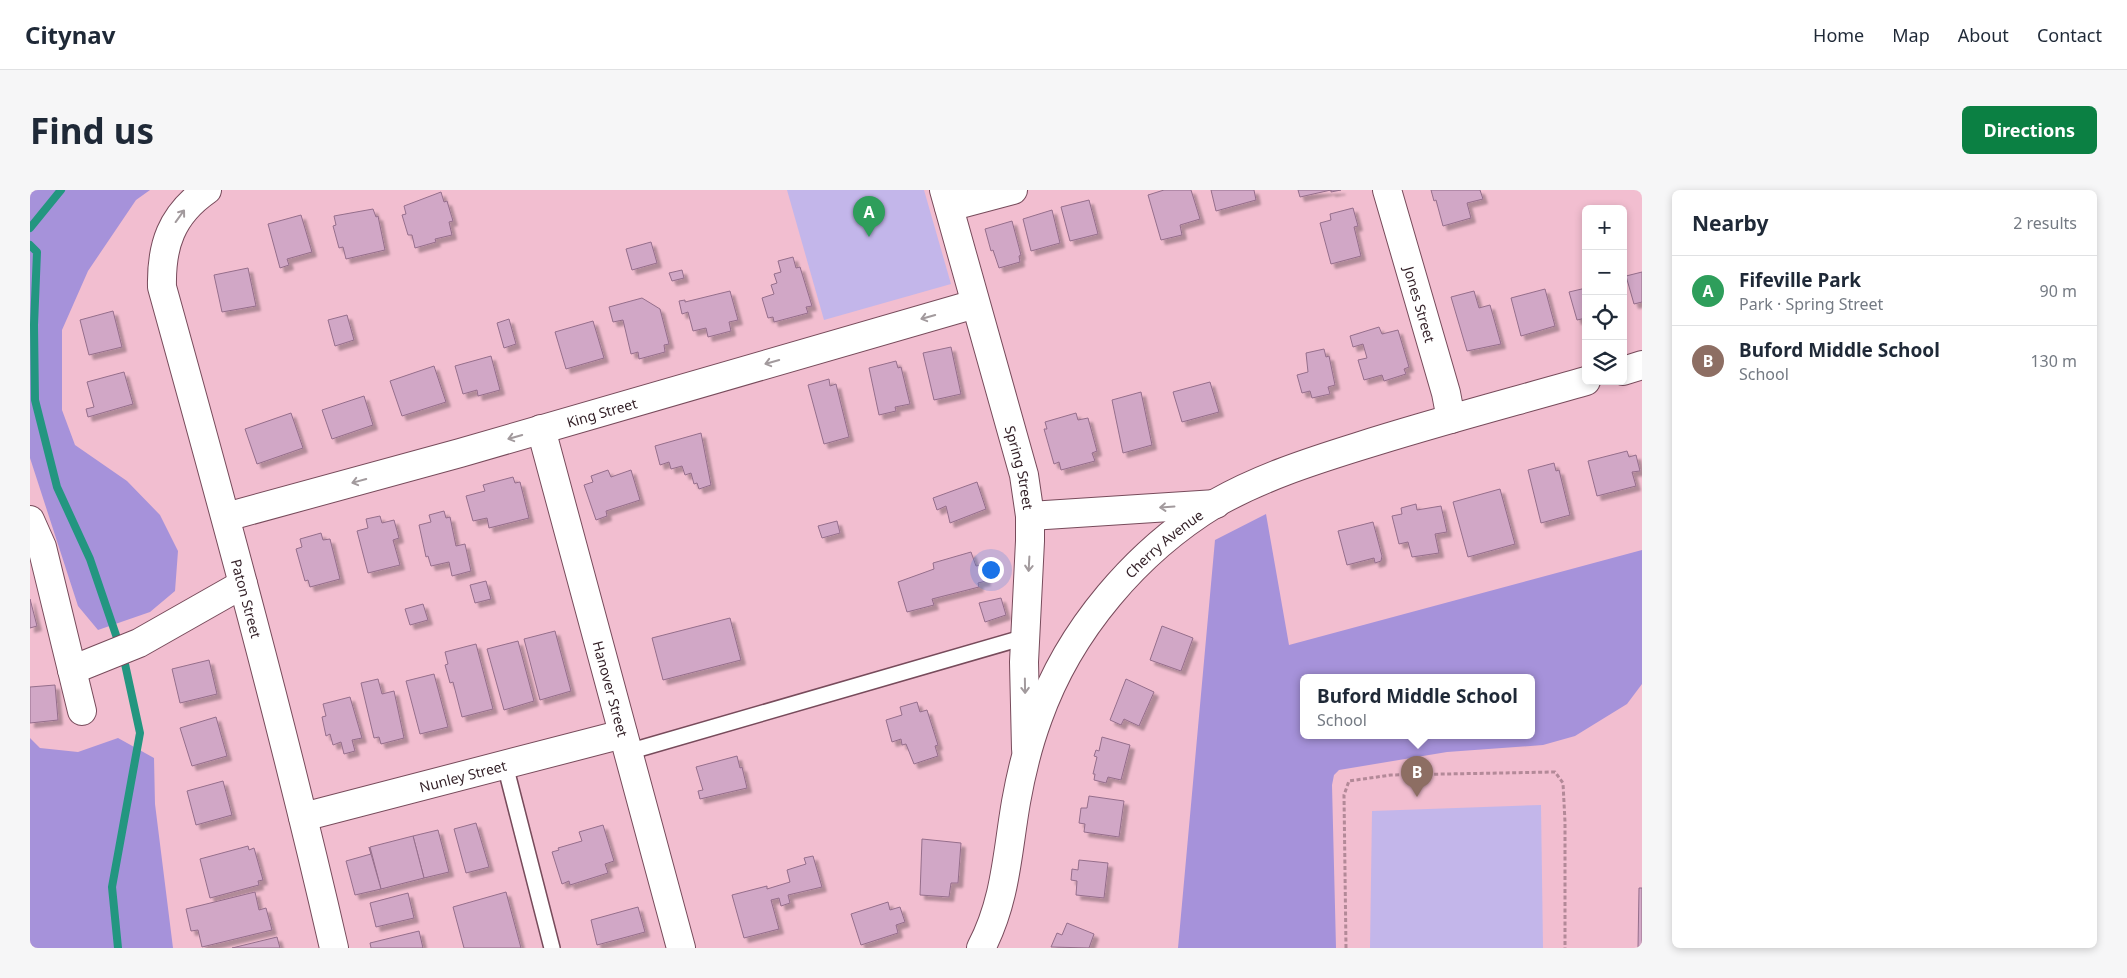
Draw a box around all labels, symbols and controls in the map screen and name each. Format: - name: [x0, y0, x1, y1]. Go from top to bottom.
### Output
- text: Citynav: [25, 18, 115, 51]
- text: Home: [1813, 23, 1864, 47]
- text: Map: [1892, 23, 1930, 47]
- text: About: [1958, 23, 2009, 47]
- text: Contact: [2037, 23, 2102, 47]
- button: Directions: [1962, 106, 2097, 154]
- text: Find us: [30, 107, 154, 154]
- pin: A: [853, 196, 885, 237]
- map controls: [1582, 205, 1627, 385]
- button: +: [1582, 205, 1627, 250]
- one-way arrow: [175, 209, 185, 223]
- text: Nearby: [1692, 209, 1768, 237]
- text: 2 results: [2013, 212, 2077, 234]
- button: −: [1582, 250, 1627, 295]
- street label: Jones Street: [1400, 262, 1440, 345]
- text: Fifeville Park: [1739, 267, 1861, 293]
- text: A: [1702, 280, 1714, 302]
- text: 90 m: [2040, 280, 2077, 302]
- text: Park · Spring Street: [1739, 293, 1883, 315]
- button: locate: [1582, 295, 1627, 340]
- one-way arrow: [921, 313, 937, 323]
- text: Buford Middle School: [1739, 337, 1940, 363]
- button: layers: [1582, 340, 1627, 385]
- text: B: [1703, 350, 1713, 372]
- text: 130 m: [2030, 350, 2077, 372]
- one-way arrow: [765, 358, 781, 368]
- text: School: [1739, 363, 1789, 385]
- street label: King Street: [564, 393, 639, 431]
- street label: Spring Street: [1001, 423, 1038, 511]
- one-way arrow: [508, 432, 524, 442]
- one-way arrow: [351, 476, 367, 486]
- one-way arrow: [1159, 502, 1175, 511]
- street label: Cherry Avenue: [1120, 505, 1207, 582]
- one-way arrow: [1024, 556, 1033, 572]
- street label: Paton Street: [227, 557, 266, 640]
- your location: [978, 557, 1004, 583]
- street label: Hanover Street: [589, 639, 633, 739]
- popup: [1300, 674, 1535, 739]
- one-way arrow: [1020, 677, 1029, 693]
- text: Buford Middle School: [1317, 683, 1518, 709]
- text: School: [1317, 709, 1367, 731]
- street label: Nunley Street: [417, 755, 508, 796]
- pin: B: [1401, 756, 1433, 797]

